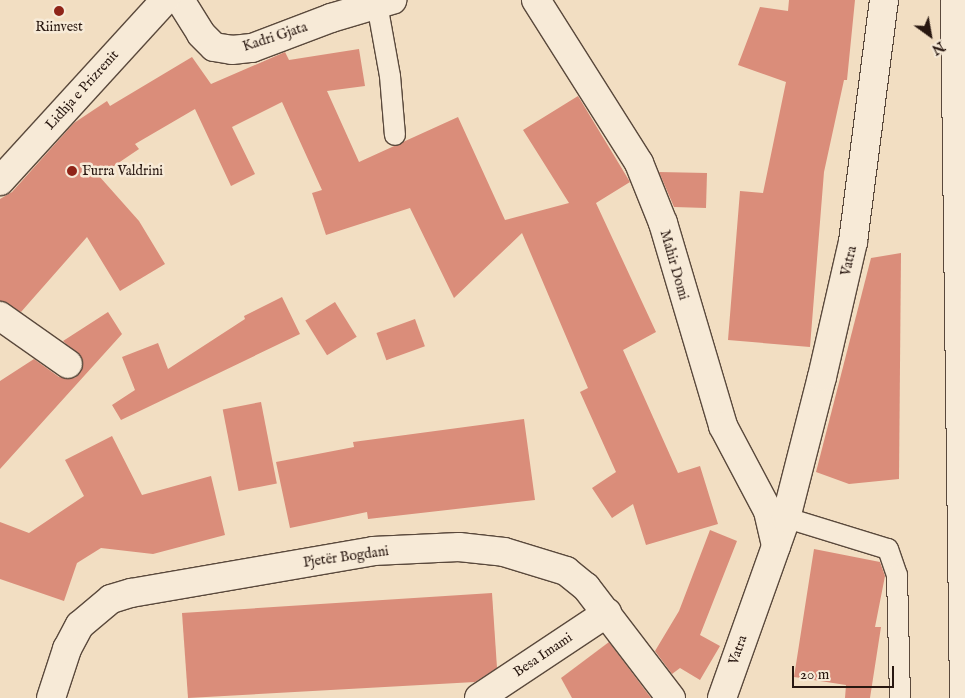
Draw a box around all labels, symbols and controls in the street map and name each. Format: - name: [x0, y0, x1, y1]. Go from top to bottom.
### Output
- marker: Riinvest: [53, 5, 65, 17]
- north arrow: [905, 10, 955, 60]
- place label: Riinvest: [35, 19, 83, 35]
- street label: Kadri Gjata: [241, 19, 309, 55]
- text: N: [928, 37, 948, 59]
- street label: Lidhja e Prizrenit: [42, 47, 122, 133]
- place label: Furra Valdrini: [82, 163, 163, 179]
- marker: Furra Valdrini: [66, 165, 78, 177]
- street label: Mahir Domi: [656, 228, 692, 302]
- street label: Vatra: [837, 244, 861, 278]
- street label: Pjetër Bogdani: [302, 543, 390, 571]
- street label: Besa Imami: [510, 629, 576, 681]
- street label: Vatra: [725, 633, 751, 667]
- scale bar: [795, 656, 898, 688]
- text: 20 m: [800, 665, 829, 684]

